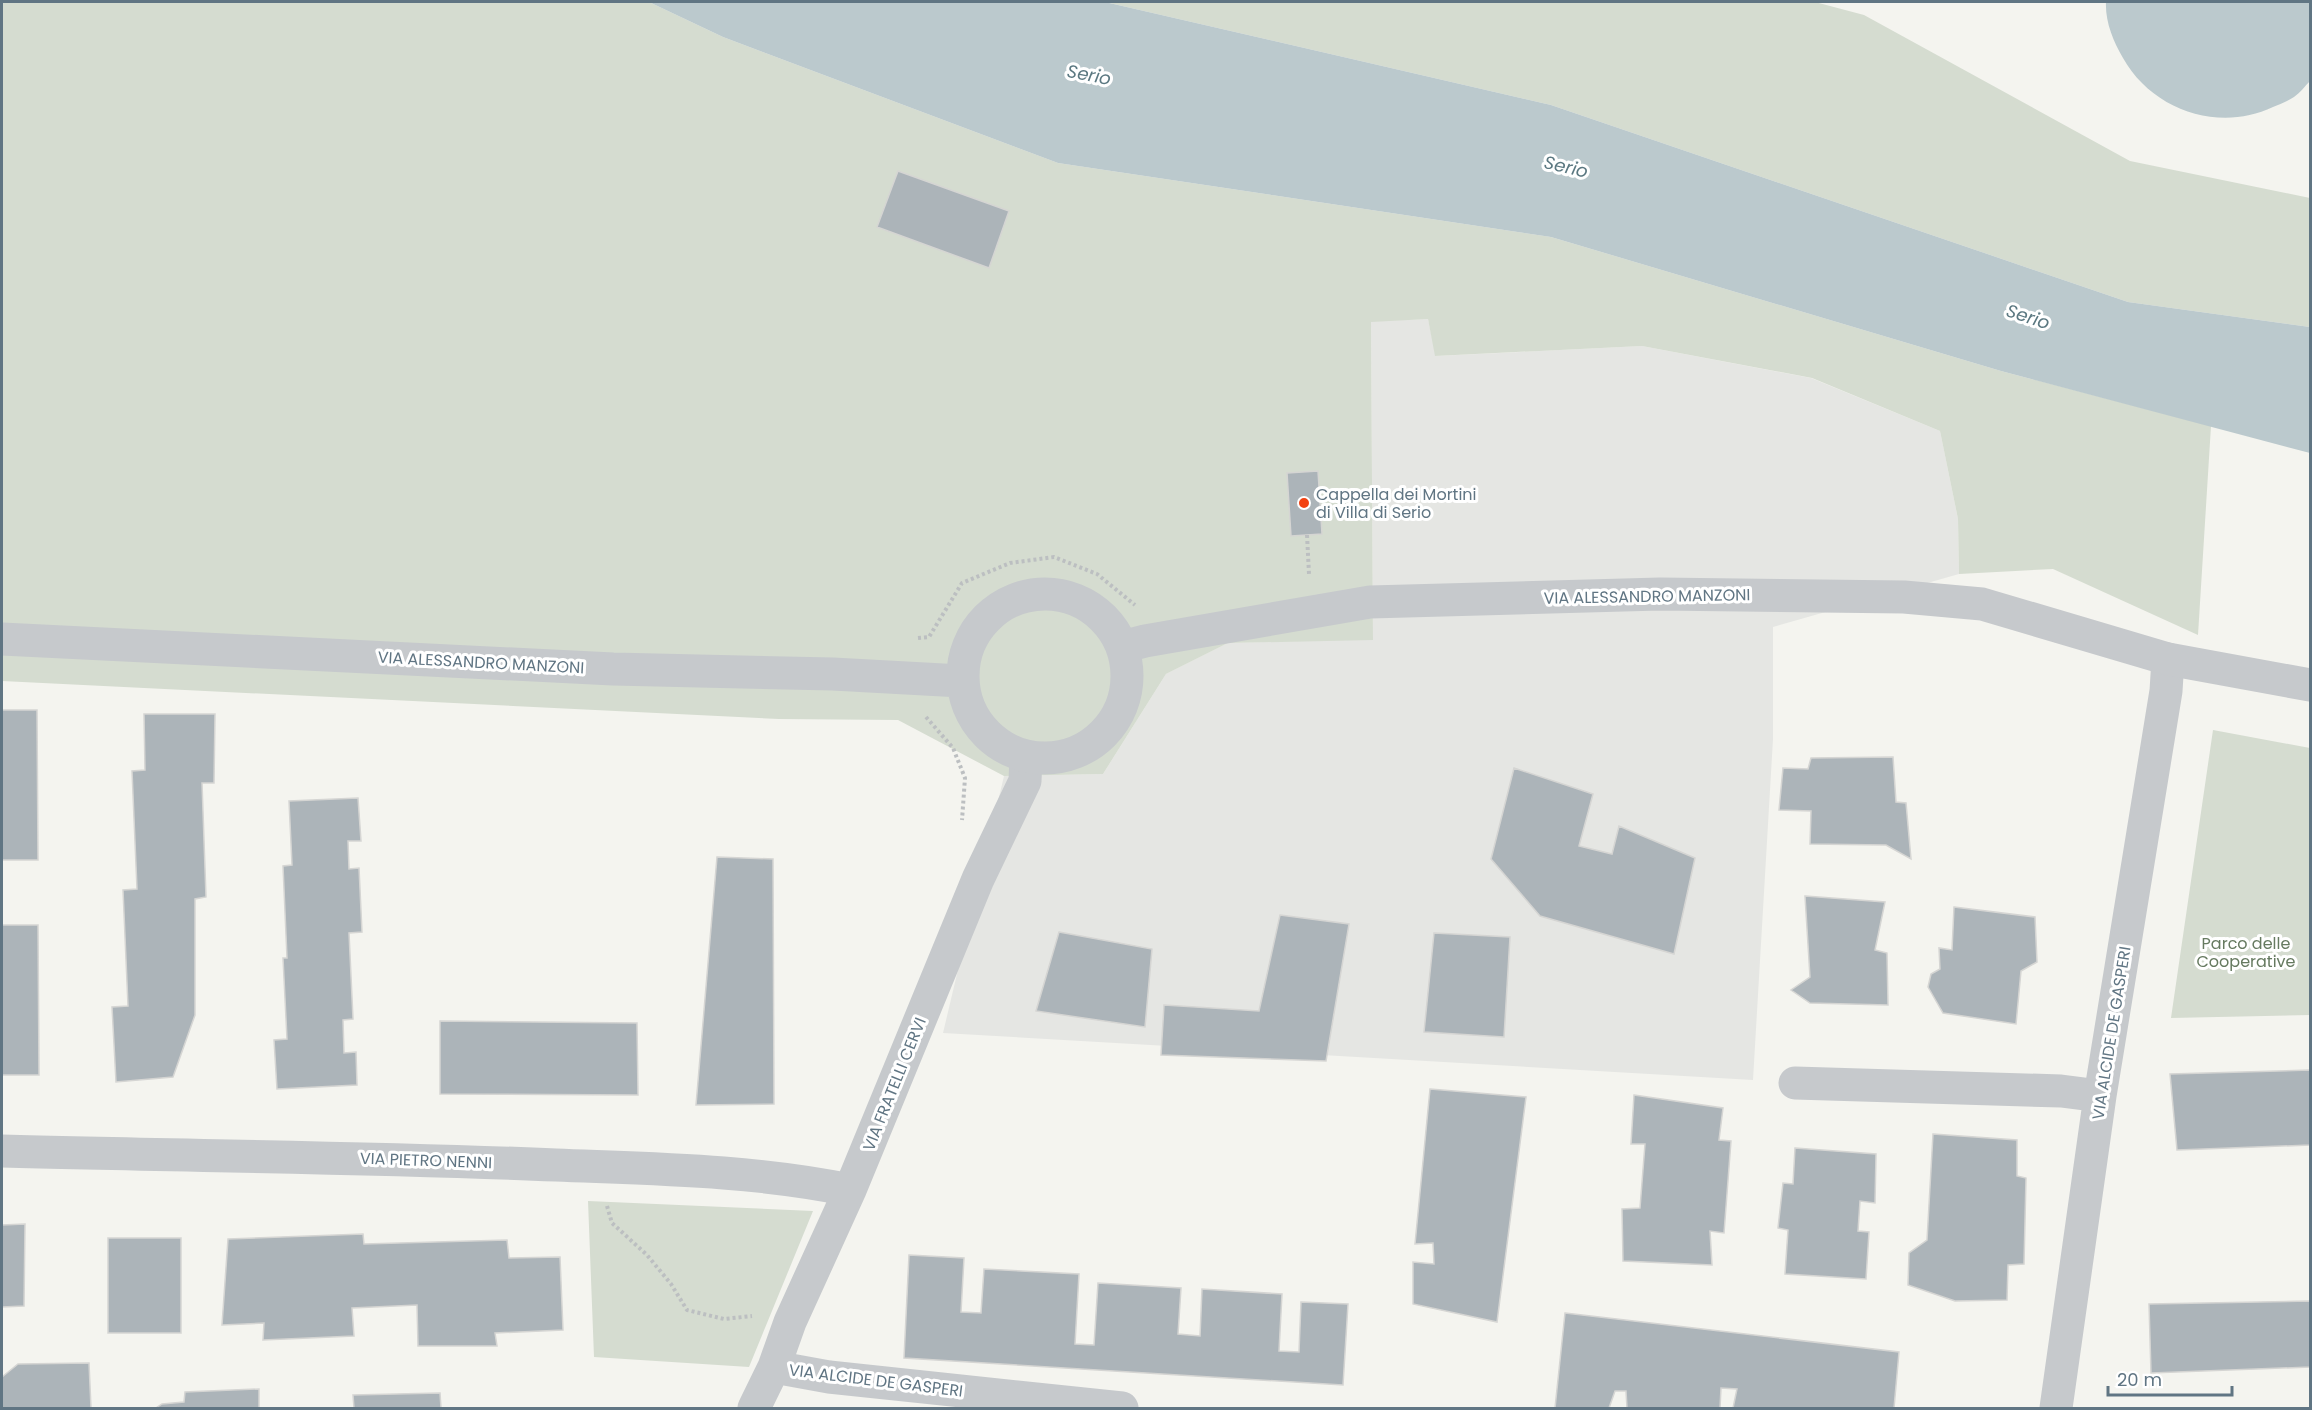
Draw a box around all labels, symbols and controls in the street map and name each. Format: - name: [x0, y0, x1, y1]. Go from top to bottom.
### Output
- water label: Serio: [1065, 58, 1113, 91]
- water label: Serio: [1542, 149, 1591, 184]
- water label: Serio: [2003, 298, 2053, 335]
- place label: Cappella dei Mortini di Villa di Serio: [1316, 483, 1477, 524]
- marker: Cappella dei Mortini di Villa di Serio: [1297, 496, 1311, 510]
- street label: VIA ALESSANDRO MANZONI: [1544, 583, 1751, 610]
- street label: VIA ALESSANDRO MANZONI: [377, 646, 585, 679]
- park label: Parco delle Cooperative: [2196, 932, 2296, 973]
- street label: VIA ALCIDE DE GASPERI: [2086, 945, 2137, 1121]
- street label: VIA FRATELLI CERVI: [857, 1014, 932, 1154]
- street label: VIA PIETRO NENNI: [359, 1147, 493, 1174]
- street label: VIA ALCIDE DE GASPERI: [788, 1358, 964, 1403]
- scale bar: [2108, 1359, 2232, 1397]
- text: 20 m: [2117, 1367, 2162, 1392]

